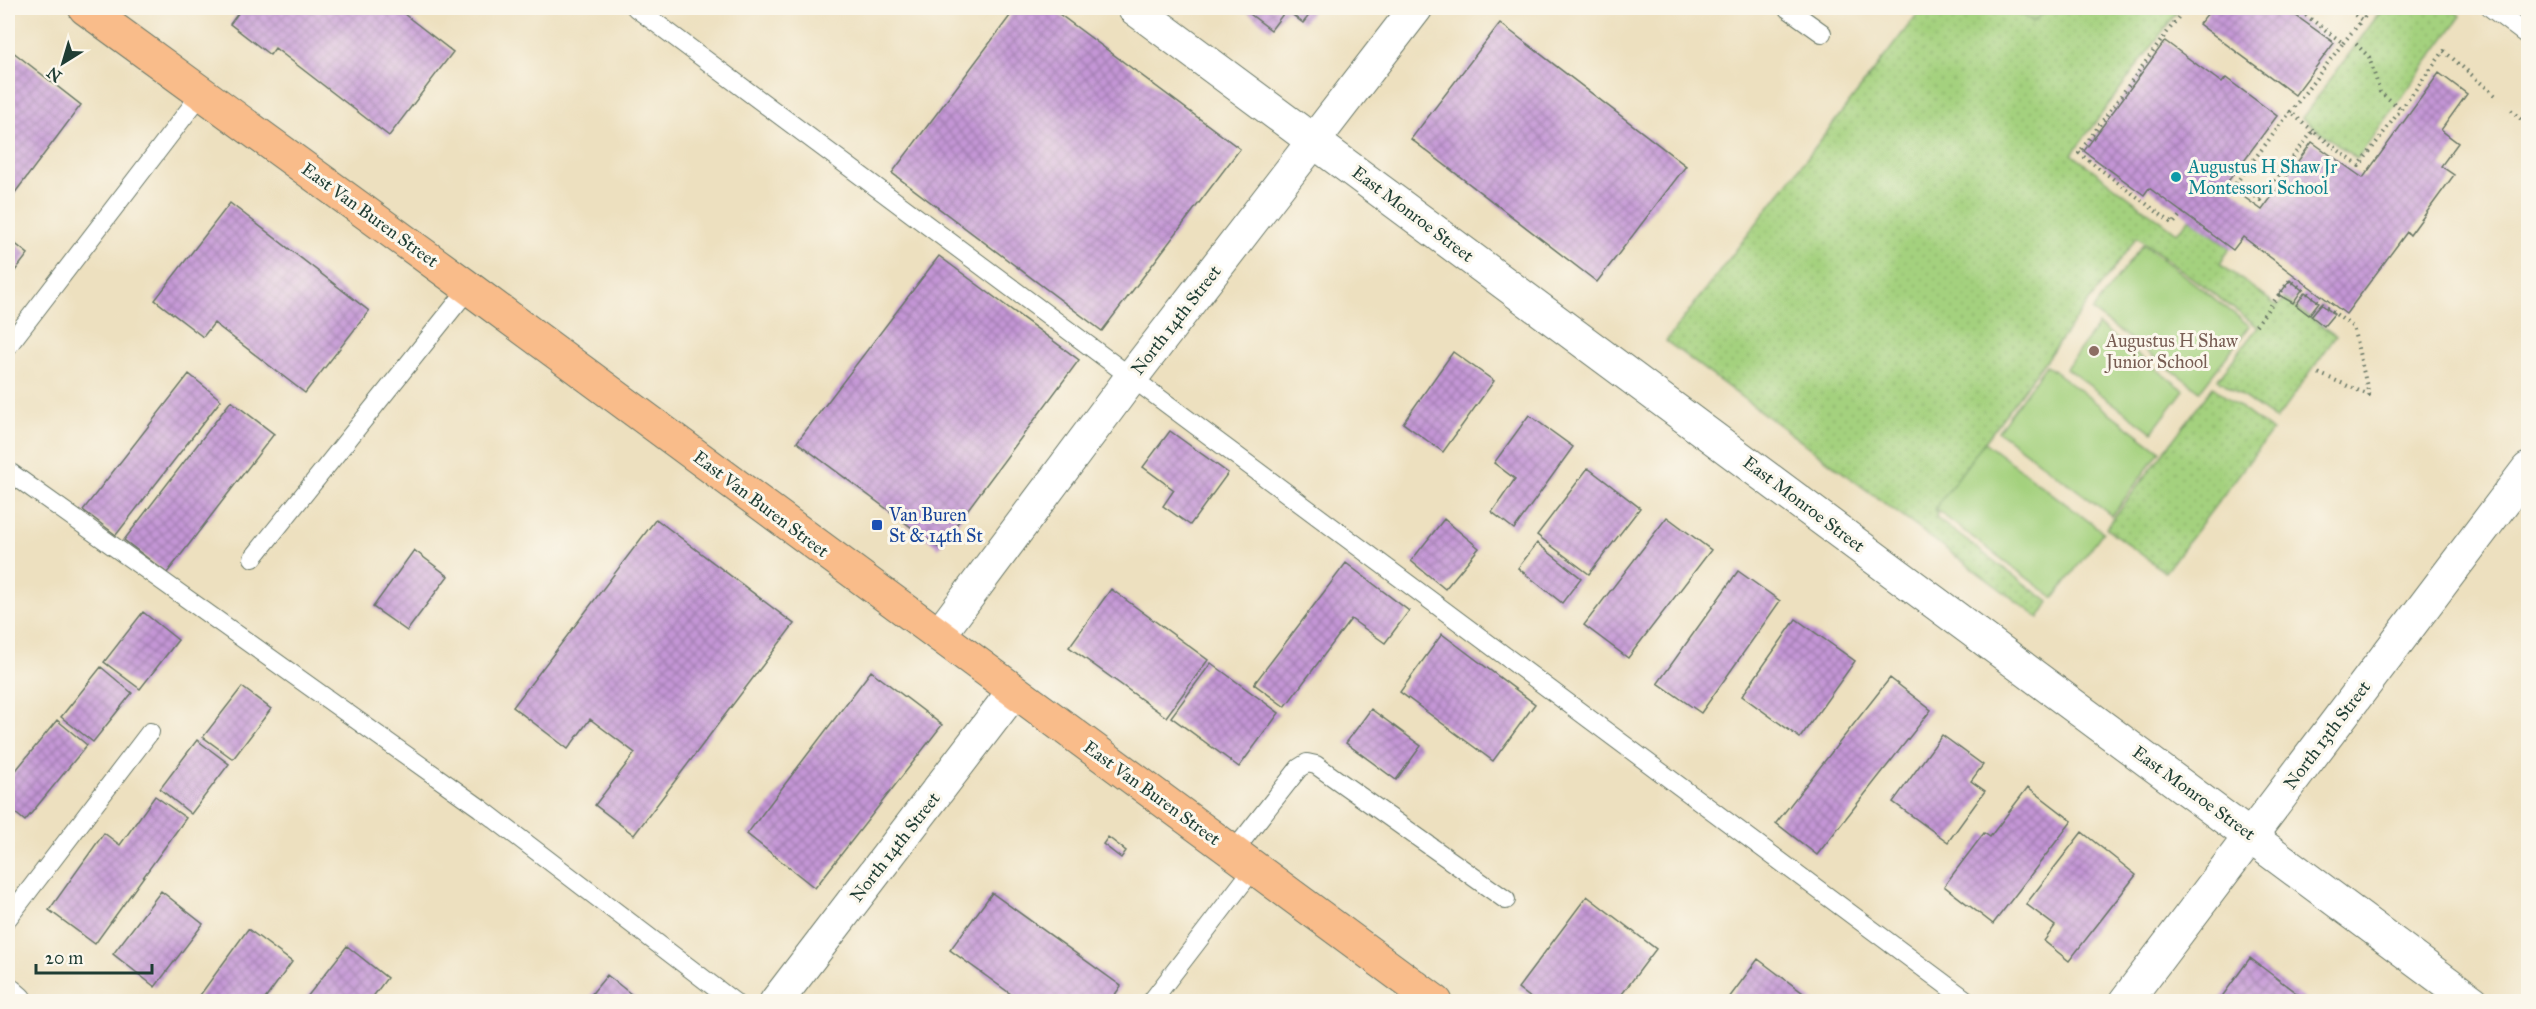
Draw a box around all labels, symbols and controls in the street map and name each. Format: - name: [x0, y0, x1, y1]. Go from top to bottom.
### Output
- north arrow: [33, 33, 93, 93]
- text: N: [43, 63, 65, 86]
- place label: Augustus H Shaw Jr Montessori School: [2187, 156, 2337, 199]
- street label: East Van Buren Street: [297, 158, 443, 272]
- street label: East Monroe Street: [1348, 161, 1479, 267]
- marker: Augustus H Shaw Jr Montessori School: [2169, 170, 2183, 184]
- street label: North 14th Street: [1126, 260, 1226, 379]
- place label: Augustus H Shaw Junior School: [2104, 330, 2238, 374]
- marker: Augustus H Shaw Junior School: [2087, 344, 2101, 358]
- street label: East Van Buren Street: [689, 446, 833, 562]
- street label: East Monroe Street: [1739, 451, 1870, 557]
- place label: Van Buren St & 14th St: [888, 504, 983, 547]
- marker: Van Buren St & 14th St: [870, 518, 884, 532]
- street label: North 13th Street: [2279, 676, 2375, 794]
- street label: East Van Buren Street: [1079, 736, 1225, 850]
- street label: East Monroe Street: [2128, 741, 2260, 845]
- street label: North 14th Street: [845, 787, 945, 906]
- scale bar: [36, 937, 152, 975]
- text: 20 m: [45, 947, 83, 969]

